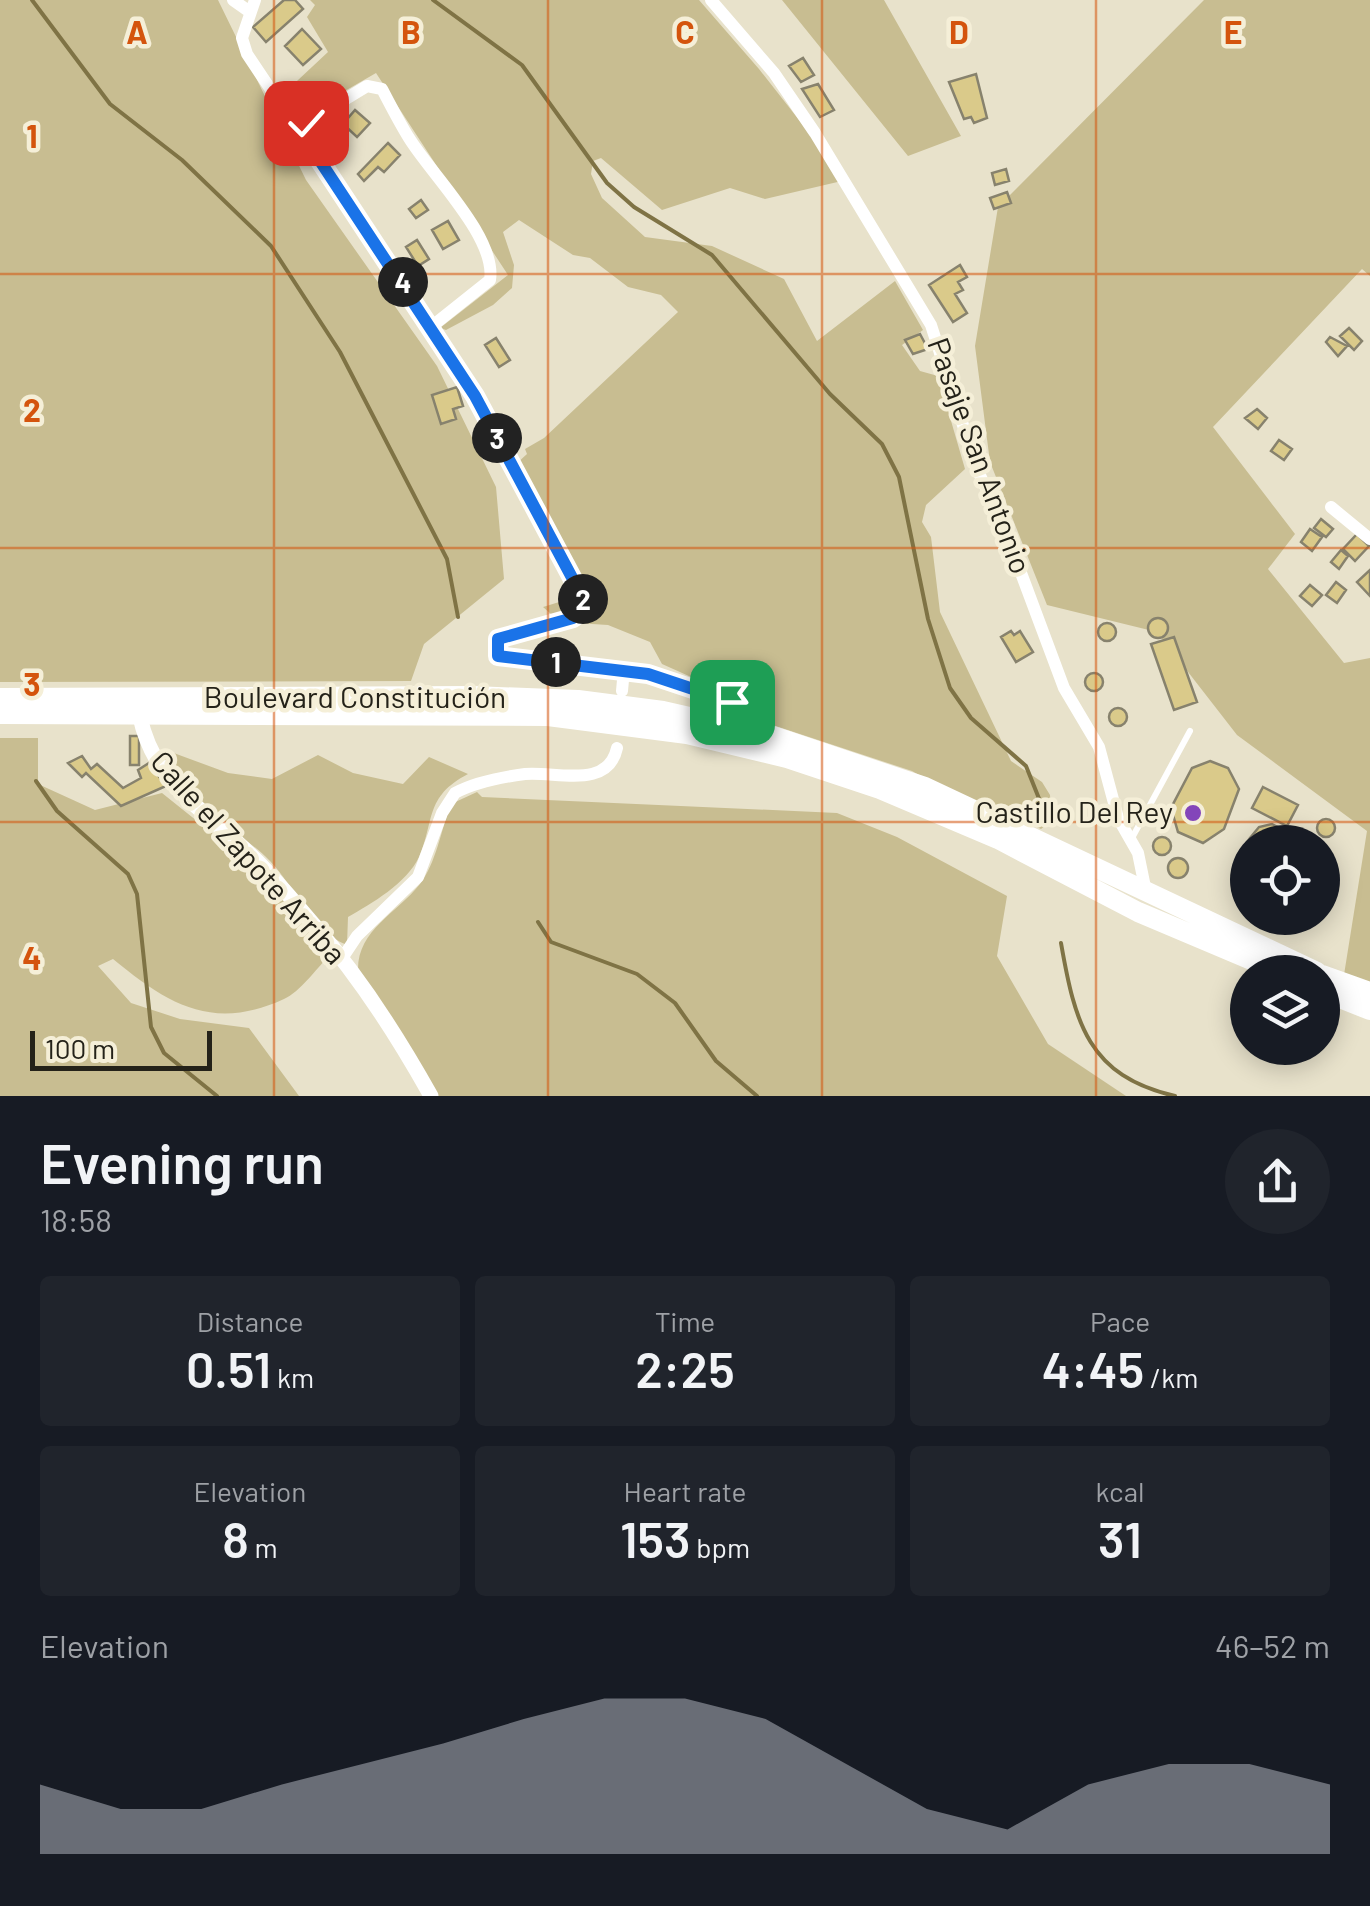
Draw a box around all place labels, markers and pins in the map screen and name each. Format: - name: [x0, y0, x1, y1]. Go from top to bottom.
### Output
- pin: [264, 81, 349, 166]
- pin: 4: [378, 257, 428, 307]
- pin: 3: [472, 413, 522, 463]
- pin: 2: [558, 574, 608, 624]
- pin: 1: [531, 637, 581, 687]
- pin: [690, 660, 775, 745]
- place label: Castillo Del Rey: [975, 793, 1173, 829]
- marker: Castillo Del Rey: [1182, 802, 1204, 824]

